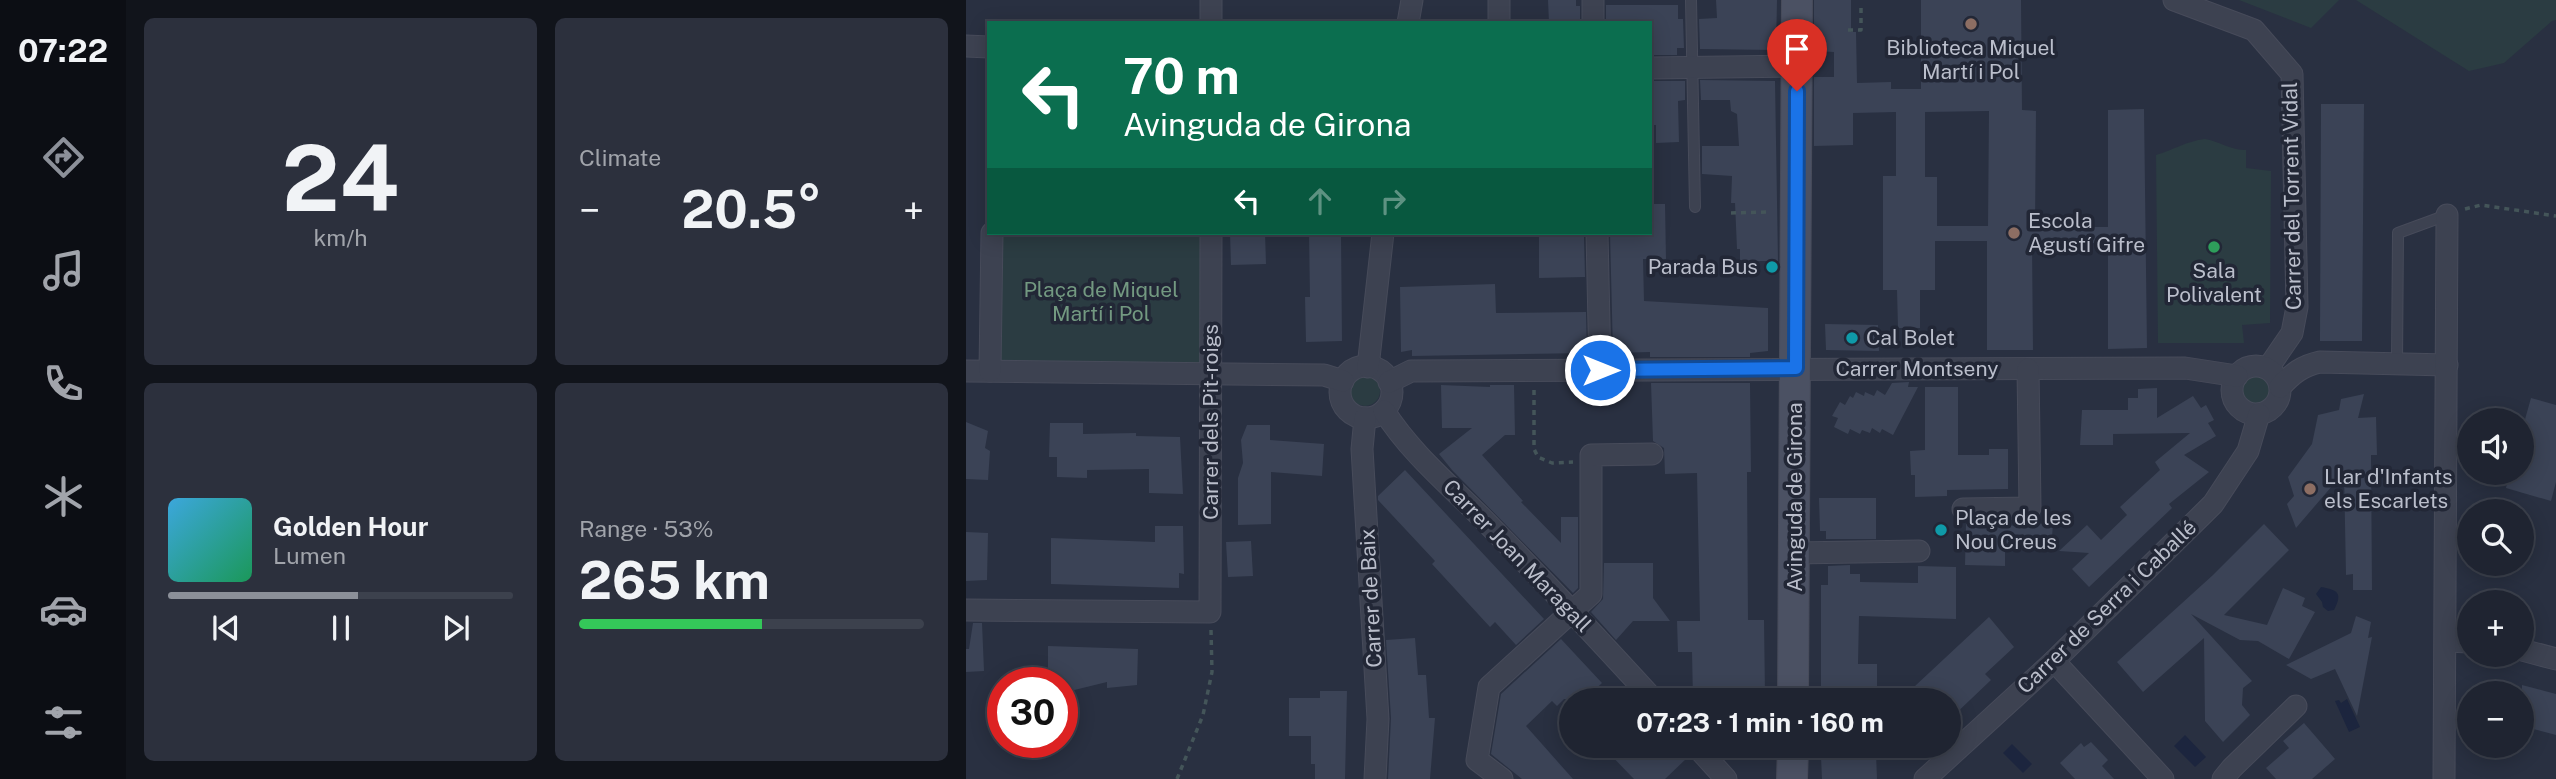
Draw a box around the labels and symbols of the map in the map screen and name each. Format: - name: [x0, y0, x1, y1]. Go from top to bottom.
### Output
- marker: Biblioteca Miquel Martí i Pol: [1963, 16, 1979, 32]
- pin: [1767, 19, 1827, 91]
- place label: Biblioteca Miquel Martí i Pol: [1886, 35, 2056, 84]
- street label: Carrer del Torrent Vidal: [2277, 82, 2306, 310]
- place label: Escola Agustí Gifre: [2028, 208, 2145, 257]
- marker: Escola Agustí Gifre: [2006, 225, 2022, 241]
- marker: Sala Polivalent: [2206, 239, 2222, 255]
- place label: Parada Bus: [1648, 254, 1758, 279]
- place label: Sala Polivalent: [2166, 258, 2262, 307]
- marker: Parada Bus: [1764, 259, 1780, 275]
- park label: Plaça de Miquel Martí i Pol: [1023, 277, 1179, 326]
- street label: Carrer dels Pit-roigs: [1198, 324, 1223, 520]
- place label: Cal Bolet: [1866, 325, 1955, 350]
- marker: Cal Bolet: [1844, 330, 1860, 346]
- position arrow: [1563, 333, 1637, 407]
- street label: Carrer Montseny: [1835, 356, 1999, 381]
- street label: Avinguda de Girona: [1782, 402, 1807, 592]
- place label: Llar d'Infants els Escarlets: [2324, 464, 2453, 513]
- street label: Carrer Joan Maragall: [1438, 474, 1597, 637]
- marker: Llar d'Infants els Escarlets: [2302, 481, 2318, 497]
- place label: Plaça de les Nou Creus: [1955, 505, 2072, 554]
- street label: Carrer de Serra i Caballé: [2012, 515, 2201, 699]
- marker: Plaça de les Nou Creus: [1933, 522, 1949, 538]
- street label: Carrer de Baix: [1354, 528, 1387, 668]
- speed limit sign: 30: [987, 667, 1078, 758]

